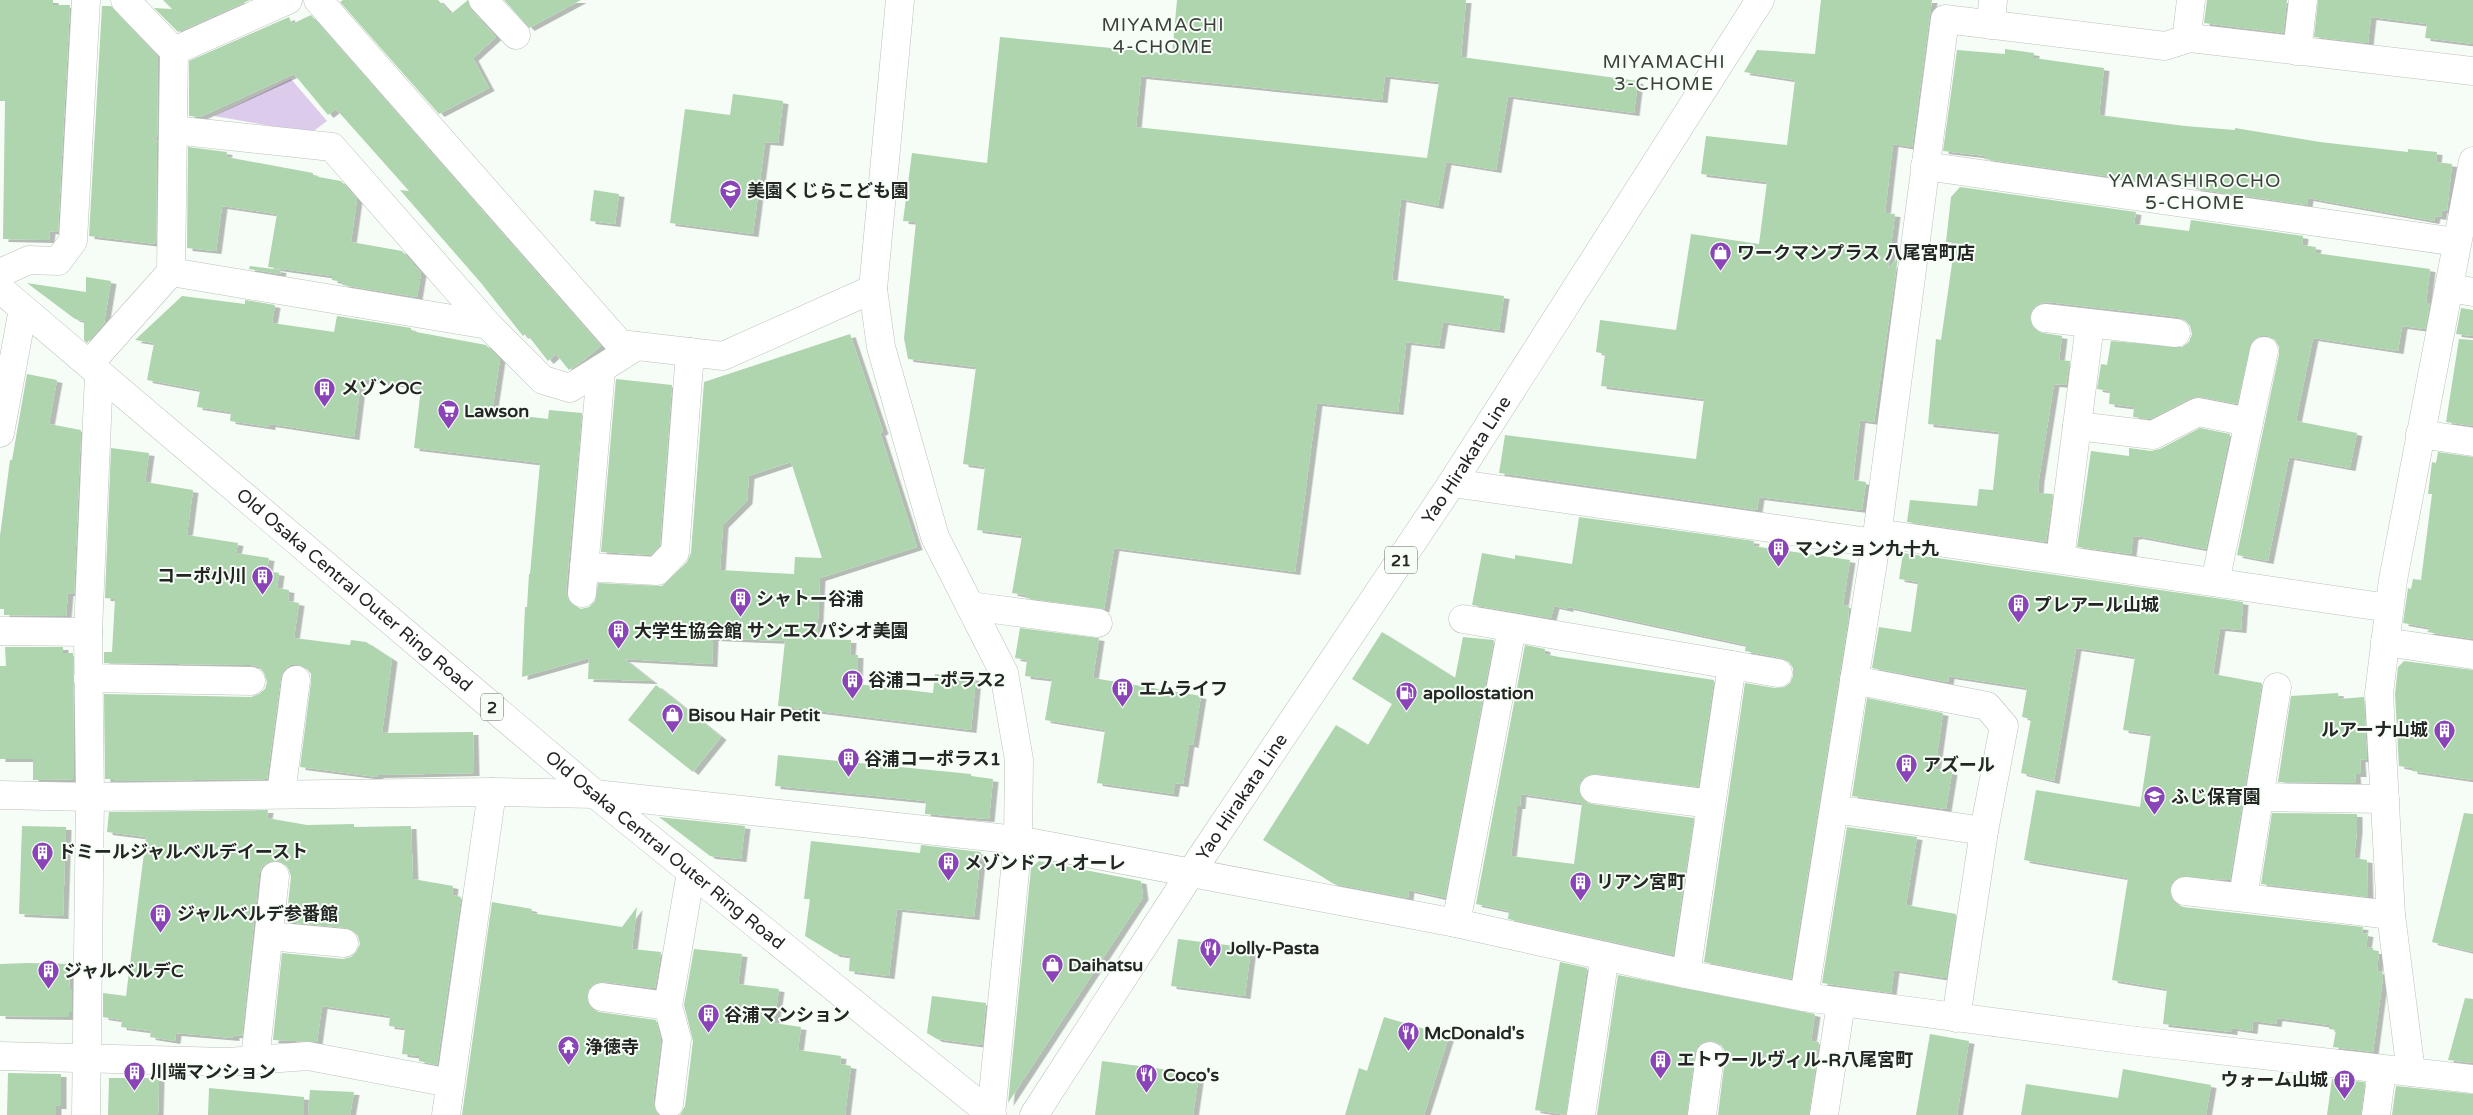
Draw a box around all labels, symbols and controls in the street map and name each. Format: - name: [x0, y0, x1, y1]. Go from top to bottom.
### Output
- district label: MIYAMACHI 4-CHOME: [1101, 14, 1225, 58]
- district label: MIYAMACHI 3-CHOME: [1602, 51, 1726, 95]
- district label: YAMASHIROCHO 5-CHOME: [2108, 170, 2282, 214]
- school or university icon: 美園くじらこども園: [719, 179, 743, 210]
- place label: 美園くじらこども園: [747, 180, 909, 202]
- shop icon: ワークマンプラス 八尾宮町店: [1709, 241, 1733, 272]
- place label: ワークマンプラス 八尾宮町店: [1737, 242, 1975, 264]
- building icon: メゾンOC: [313, 376, 337, 407]
- place label: メゾンOC: [341, 377, 423, 399]
- street label: Yao Hirakata Line: [1417, 392, 1516, 528]
- supermarket icon: Lawson: [436, 399, 460, 430]
- place label: Lawson: [464, 400, 529, 422]
- street label: Old Osaka Central Outer Ring Road: [232, 484, 477, 696]
- building icon: マンション九十九: [1767, 537, 1791, 568]
- place label: マンション九十九: [1795, 538, 1939, 560]
- road number: 21: [1385, 546, 1417, 574]
- building icon: コーポ小川: [251, 564, 275, 595]
- place label: コーポ小川: [157, 565, 247, 587]
- building icon: シャトー谷浦: [728, 587, 752, 618]
- place label: シャトー谷浦: [756, 588, 864, 610]
- building icon: プレアール山城: [2006, 593, 2030, 624]
- place label: プレアール山城: [2034, 594, 2159, 616]
- building icon: 大学生協会館 サンエスパシオ美園: [606, 619, 630, 650]
- place label: 大学生協会館 サンエスパシオ美園: [634, 620, 909, 642]
- building icon: 谷浦コーポラス2: [840, 668, 864, 699]
- place label: 谷浦コーポラス2: [868, 669, 1005, 691]
- building icon: エムライフ: [1111, 677, 1135, 708]
- place label: エムライフ: [1139, 678, 1228, 700]
- fuel station icon: apollostation: [1395, 681, 1419, 712]
- place label: apollostation: [1423, 682, 1534, 704]
- road number: 2: [481, 694, 503, 720]
- shop icon: Bisou Hair Petit: [660, 703, 684, 734]
- place label: Bisou Hair Petit: [688, 704, 820, 726]
- building icon: ルアーナ山城: [2432, 718, 2456, 749]
- place label: ルアーナ山城: [2321, 719, 2428, 741]
- street label: Yao Hirakata Line: [1191, 729, 1292, 864]
- street label: Old Osaka Central Outer Ring Road: [541, 746, 789, 954]
- building icon: 谷浦コーポラス1: [836, 747, 860, 778]
- place label: 谷浦コーポラス1: [864, 748, 1001, 770]
- building icon: アズール: [1895, 753, 1919, 784]
- place label: アズール: [1923, 754, 1995, 776]
- school or university icon: ふじ保育園: [2143, 785, 2167, 816]
- place label: ふじ保育園: [2171, 786, 2261, 808]
- building icon: ドミールジャルベルデイースト: [30, 840, 54, 871]
- place label: ドミールジャルベルデイースト: [58, 841, 308, 863]
- building icon: メゾンドフィオーレ: [936, 851, 960, 882]
- place label: メゾンドフィオーレ: [964, 852, 1126, 874]
- building icon: リアン宮町: [1568, 870, 1592, 901]
- place label: リアン宮町: [1596, 871, 1685, 893]
- building icon: ジャルベルデ参番館: [149, 902, 173, 933]
- place label: ジャルベルデ参番館: [177, 903, 338, 925]
- restaurant icon: Jolly-Pasta: [1199, 936, 1223, 967]
- place label: Jolly-Pasta: [1226, 937, 1319, 959]
- shop icon: Daihatsu: [1040, 953, 1064, 984]
- place label: Daihatsu: [1068, 954, 1143, 976]
- building icon: ジャルベルデC: [36, 959, 60, 990]
- place label: ジャルベルデC: [64, 960, 184, 982]
- building icon: 谷浦マンション: [696, 1003, 720, 1034]
- place label: 谷浦マンション: [724, 1004, 850, 1026]
- restaurant icon: McDonald's: [1396, 1021, 1420, 1052]
- place label: McDonald's: [1424, 1022, 1525, 1044]
- temple icon: 浄徳寺: [557, 1035, 581, 1066]
- place label: 浄徳寺: [585, 1036, 639, 1058]
- building icon: エトワールヴィル-R八尾宮町: [1649, 1048, 1673, 1079]
- place label: エトワールヴィル-R八尾宮町: [1677, 1049, 1913, 1071]
- building icon: 川端マンション: [122, 1060, 146, 1091]
- place label: 川端マンション: [150, 1061, 276, 1083]
- restaurant icon: Coco's: [1135, 1063, 1159, 1094]
- place label: Coco's: [1163, 1064, 1219, 1086]
- building icon: ウォーム山城: [2332, 1068, 2356, 1099]
- place label: ウォーム山城: [2221, 1069, 2328, 1091]

